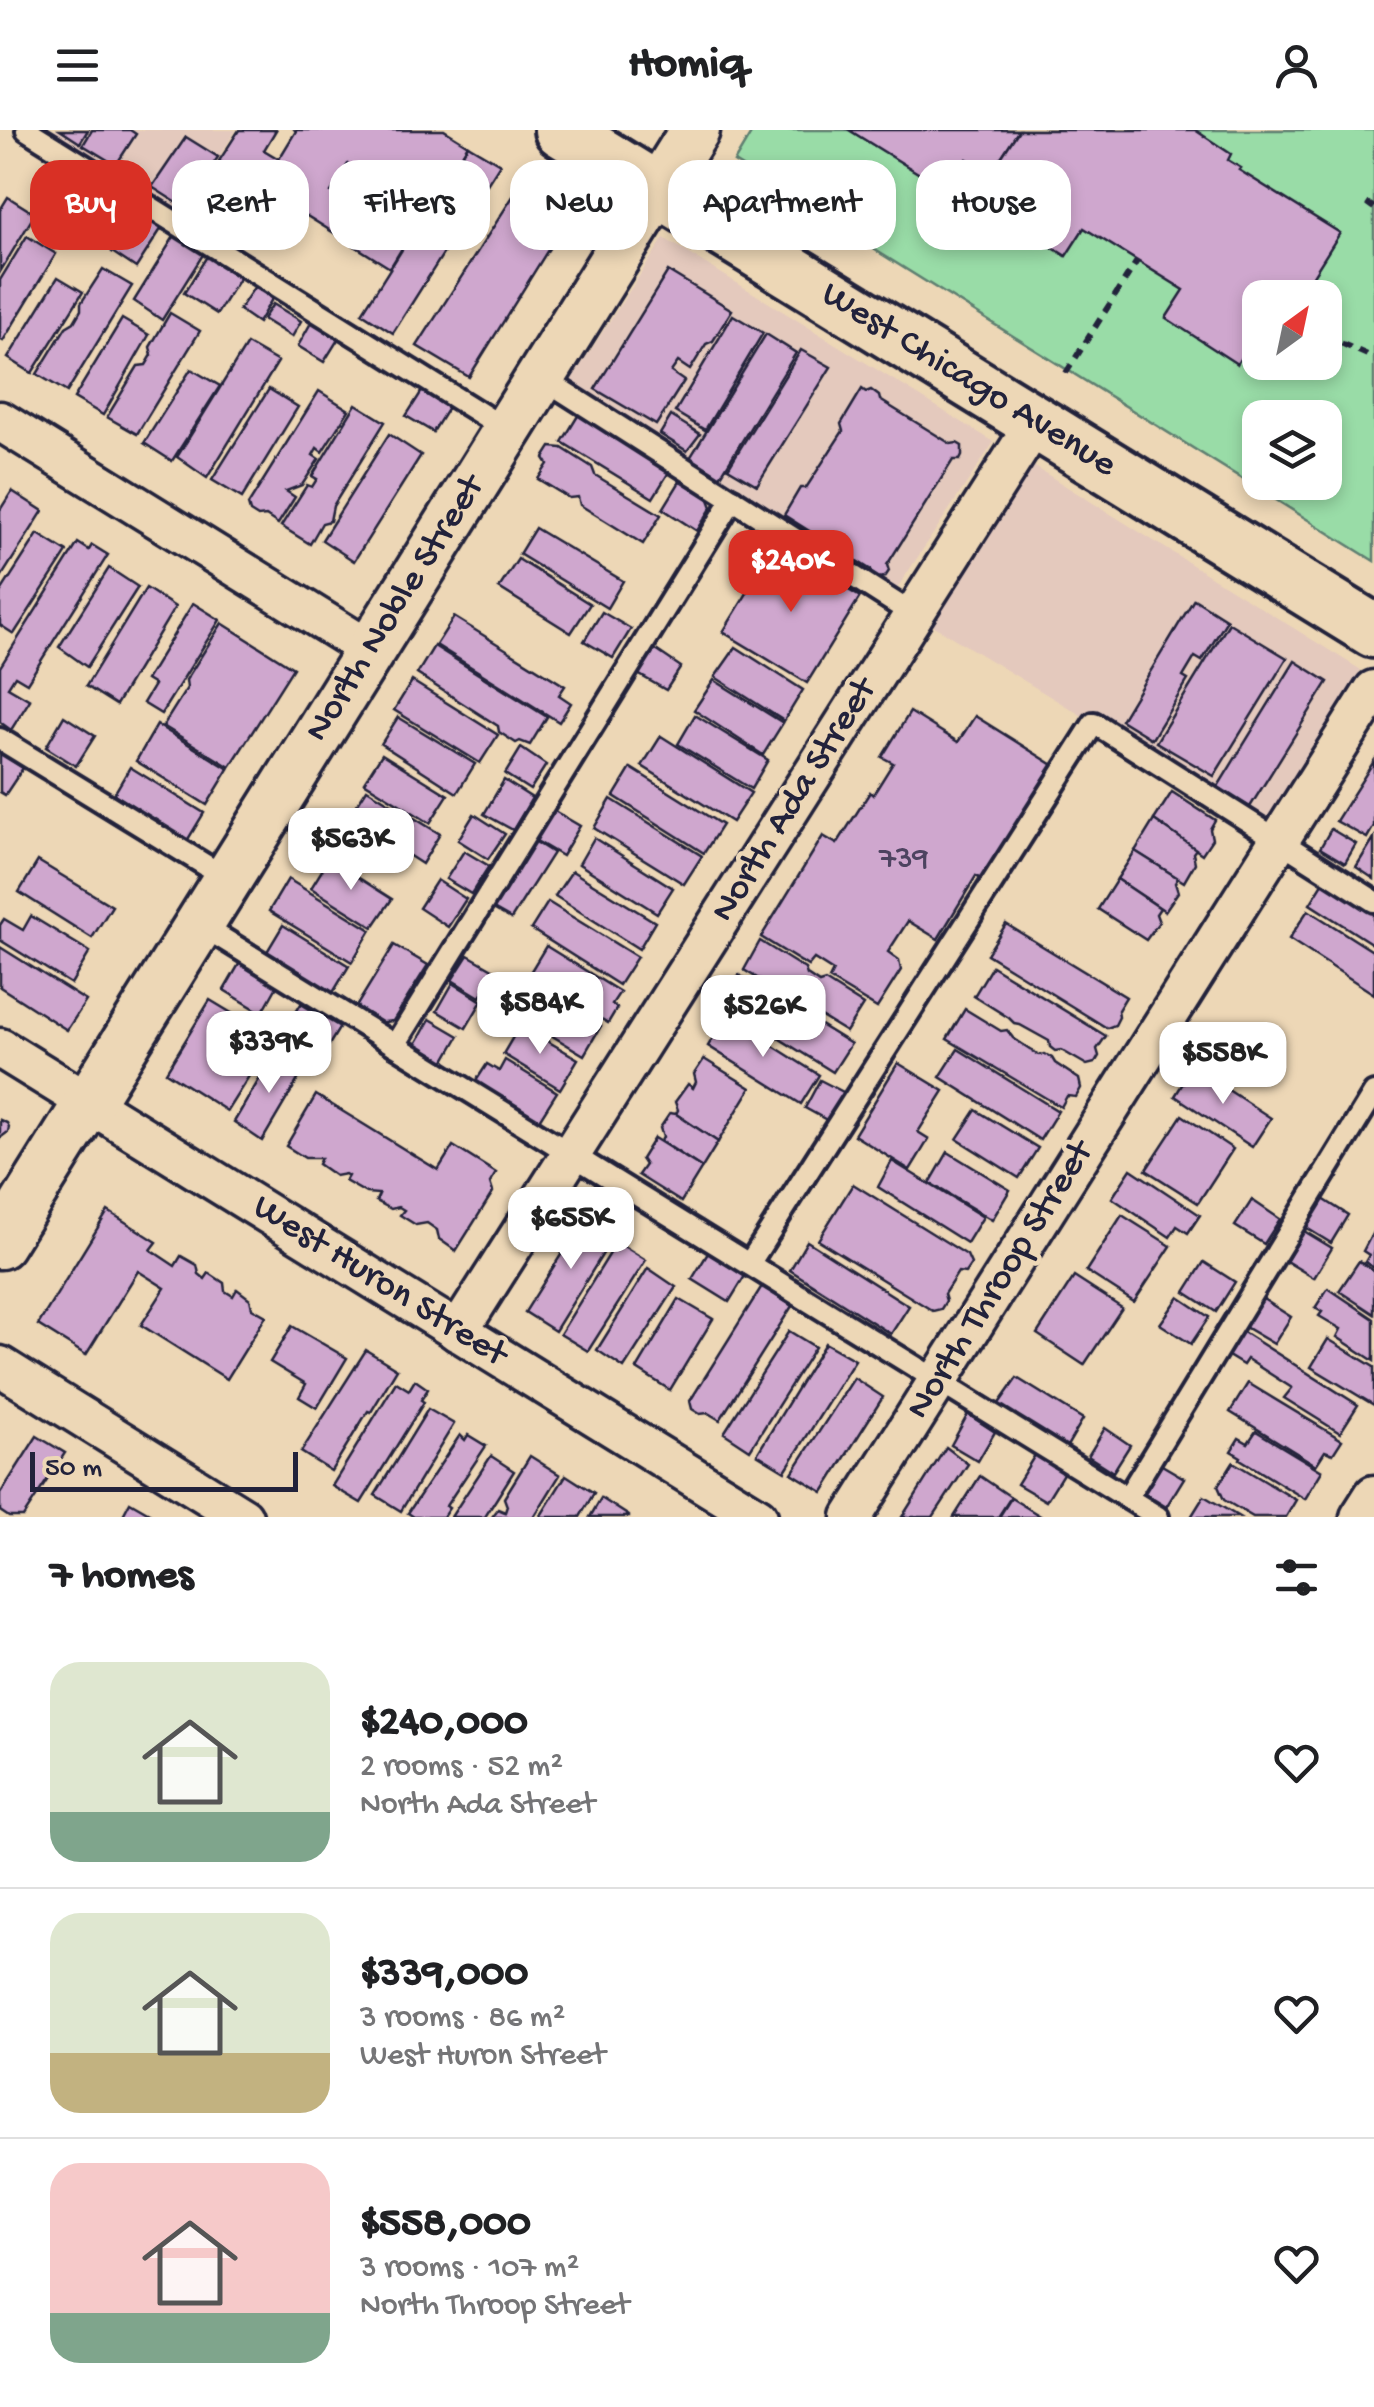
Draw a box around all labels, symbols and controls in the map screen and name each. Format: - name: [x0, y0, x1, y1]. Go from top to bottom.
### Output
- icon: menu: [50, 38, 105, 93]
- icon: person: [1269, 38, 1324, 93]
- text: Homiq: [628, 39, 746, 92]
- chip: Buy: [30, 160, 152, 250]
- chip: Rent: [172, 160, 309, 250]
- chip: Filters: [329, 160, 490, 250]
- chip: New: [510, 160, 648, 250]
- chip: Apartment: [668, 160, 896, 250]
- chip: House: [916, 160, 1071, 250]
- street label: West Chicago Avenue: [812, 273, 1124, 488]
- north arrow: [1242, 280, 1342, 380]
- map controls: [1242, 280, 1342, 500]
- button: layers: [1242, 400, 1342, 500]
- street label: North Noble Street: [296, 465, 497, 751]
- pin: $240K: [721, 530, 861, 615]
- text: $240K: [751, 543, 832, 581]
- street label: North Ada Street: [702, 668, 889, 931]
- pin: $563K: [281, 808, 421, 893]
- text: $563K: [310, 821, 392, 859]
- house number: 739: [878, 841, 929, 879]
- pin: $584K: [470, 972, 610, 1057]
- pin: $526K: [693, 975, 833, 1060]
- text: $584K: [499, 985, 581, 1023]
- text: $526K: [723, 988, 803, 1026]
- pin: $339K: [199, 1011, 339, 1096]
- pin: $558K: [1153, 1022, 1293, 1107]
- text: $339K: [228, 1024, 310, 1062]
- text: $558K: [1181, 1035, 1265, 1073]
- street label: North Throop Street: [898, 1131, 1106, 1428]
- street label: West Huron Street: [244, 1186, 517, 1380]
- pin: $655K: [501, 1187, 641, 1272]
- text: $655K: [530, 1200, 612, 1238]
- scale bar: [30, 1447, 298, 1492]
- text: 50 m: [45, 1453, 102, 1486]
- icon: filters: [1269, 1550, 1324, 1605]
- text: 7 homes: [50, 1553, 193, 1602]
- text: $240,000: [360, 1700, 528, 1749]
- icon: home: [130, 1702, 250, 1822]
- icon: heart: [1269, 1735, 1324, 1790]
- text: 2 rooms · 52 m²: [360, 1749, 563, 1787]
- text: North Ada Street: [360, 1787, 595, 1825]
- text: $339,000: [360, 1951, 528, 2000]
- icon: home: [130, 1953, 250, 2073]
- icon: heart: [1269, 1986, 1324, 2041]
- text: 3 rooms · 86 m²: [360, 2000, 565, 2038]
- text: West Huron Street: [360, 2038, 605, 2076]
- text: $558,000: [360, 2201, 531, 2250]
- icon: home: [130, 2203, 250, 2323]
- icon: heart: [1269, 2236, 1324, 2291]
- text: 3 rooms · 107 m²: [360, 2250, 579, 2288]
- text: North Throop Street: [360, 2288, 629, 2326]

